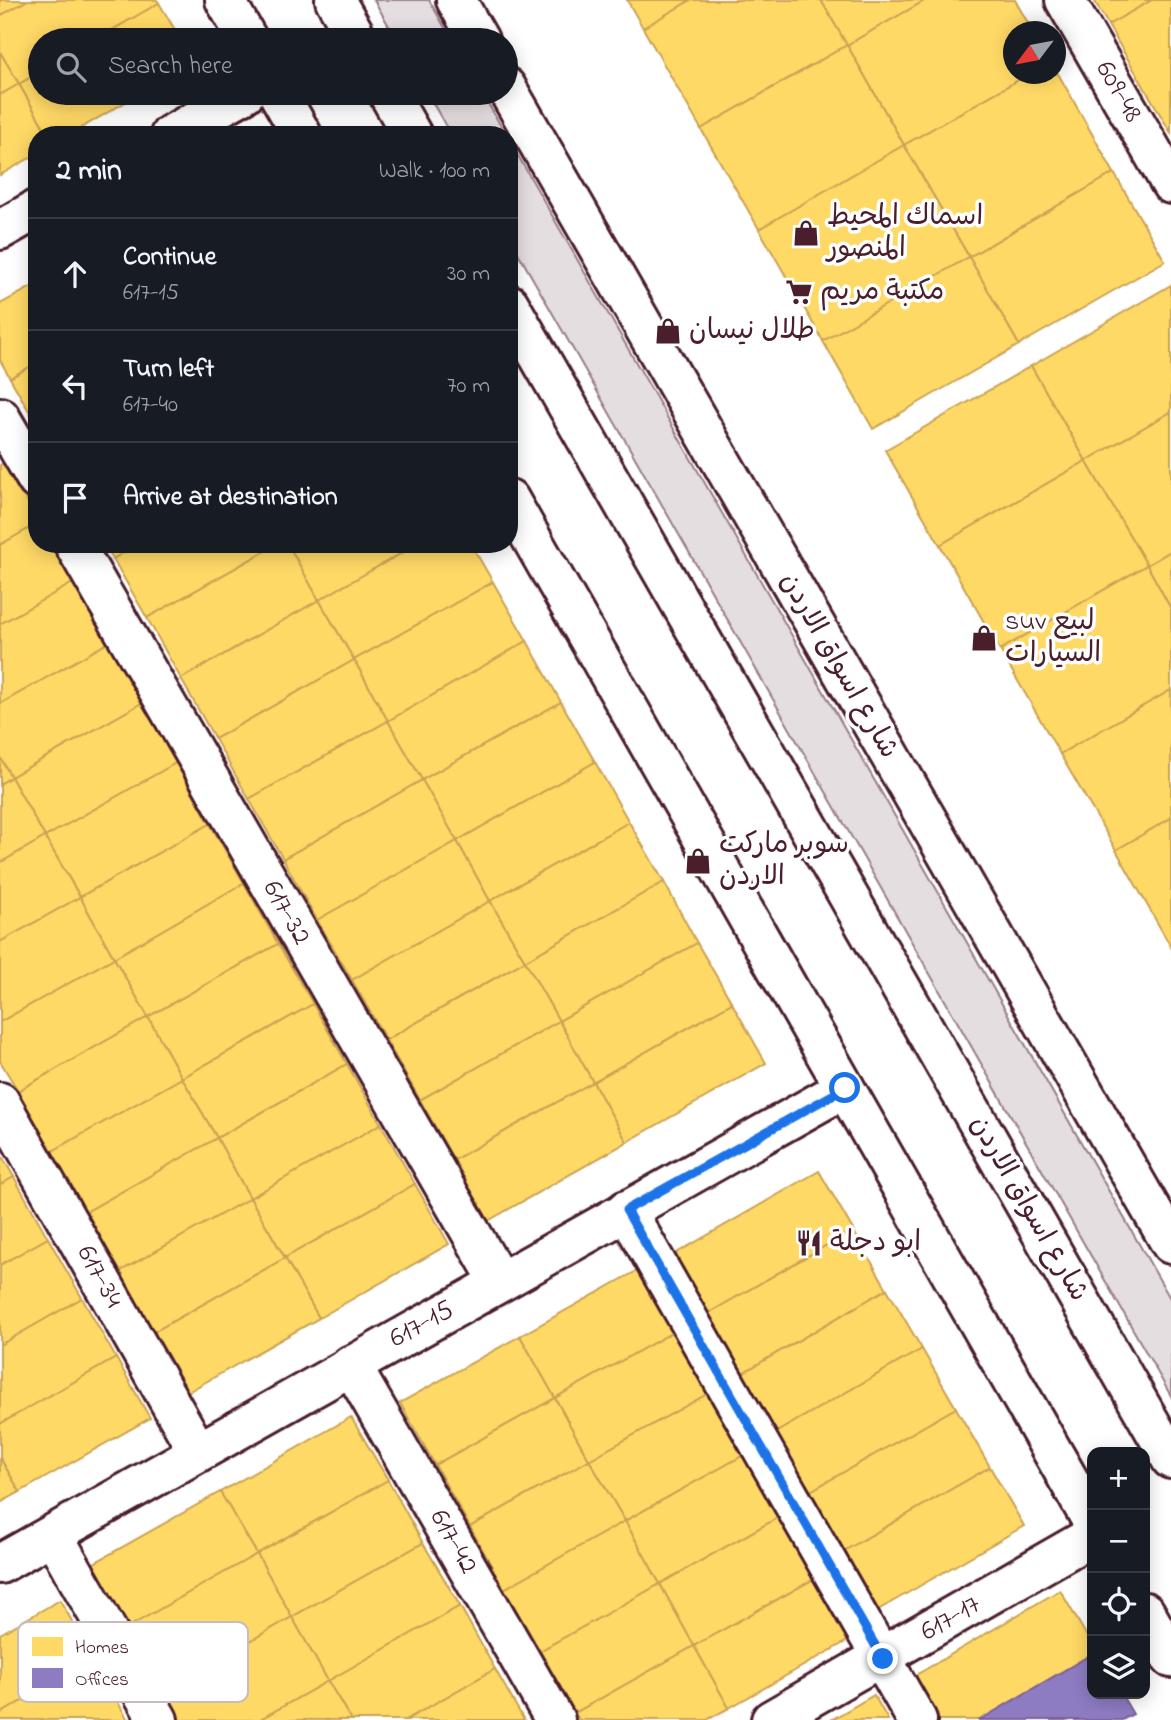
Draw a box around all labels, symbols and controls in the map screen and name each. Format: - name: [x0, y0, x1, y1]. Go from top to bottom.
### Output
- north arrow: [1003, 21, 1066, 84]
- search box: [28, 28, 518, 105]
- icon: search: [52, 48, 90, 86]
- text: Search here: [108, 48, 233, 86]
- street label: 609-48: [1084, 53, 1152, 131]
- text: 2 min: [56, 150, 122, 194]
- text: Walk · 100 m: [379, 155, 490, 188]
- place label: اسماك المحيط المنصور: [825, 197, 983, 270]
- shop icon: اسماك المحيط المنصور: [791, 218, 821, 248]
- text: Continue: [123, 239, 216, 277]
- icon: ahead: [56, 255, 94, 293]
- text: 30 m: [447, 258, 490, 291]
- place label: مكتبة مريم: [820, 272, 944, 313]
- text: 617-15: [123, 277, 179, 310]
- supermarket icon: مكتبة مريم: [784, 277, 814, 307]
- place label: طلال نيسان: [689, 311, 815, 352]
- shop icon: طلال نيسان: [653, 316, 683, 346]
- text: Turn left: [123, 351, 214, 389]
- icon: left: [56, 367, 94, 405]
- text: 70 m: [447, 370, 490, 403]
- text: 617-40: [123, 389, 178, 422]
- icon: arrive: [56, 479, 94, 517]
- text: Arrive at destination: [123, 479, 338, 517]
- street label: شارع اسواق الاردن: [768, 565, 908, 767]
- place label: suv لبيع السيارات: [1005, 602, 1101, 675]
- shop icon: suv لبيع السيارات: [969, 623, 999, 653]
- place label: سوبر ماركت الاردن: [719, 825, 849, 898]
- shop icon: سوبر ماركت الاردن: [683, 846, 713, 876]
- street label: 617-32: [251, 873, 321, 953]
- route start: [829, 1072, 860, 1103]
- street label: شارع اسواق الاردن: [958, 1108, 1098, 1310]
- place label: ابو دجلة: [830, 1223, 921, 1264]
- restaurant icon: ابو دجلة: [794, 1228, 824, 1258]
- street label: 617-34: [65, 1238, 133, 1316]
- street label: 617-15: [382, 1291, 462, 1359]
- map controls: [1087, 1447, 1150, 1699]
- button: +: [1087, 1447, 1150, 1510]
- street label: 617-42: [418, 1502, 488, 1582]
- button: −: [1087, 1510, 1150, 1573]
- button: locate: [1087, 1573, 1150, 1636]
- street label: 617-17: [913, 1585, 989, 1653]
- legend: [18, 1622, 248, 1702]
- text: Homes: [75, 1635, 129, 1662]
- button: layers: [1087, 1636, 1150, 1699]
- route end: [867, 1643, 898, 1674]
- text: Offices: [75, 1667, 129, 1694]

